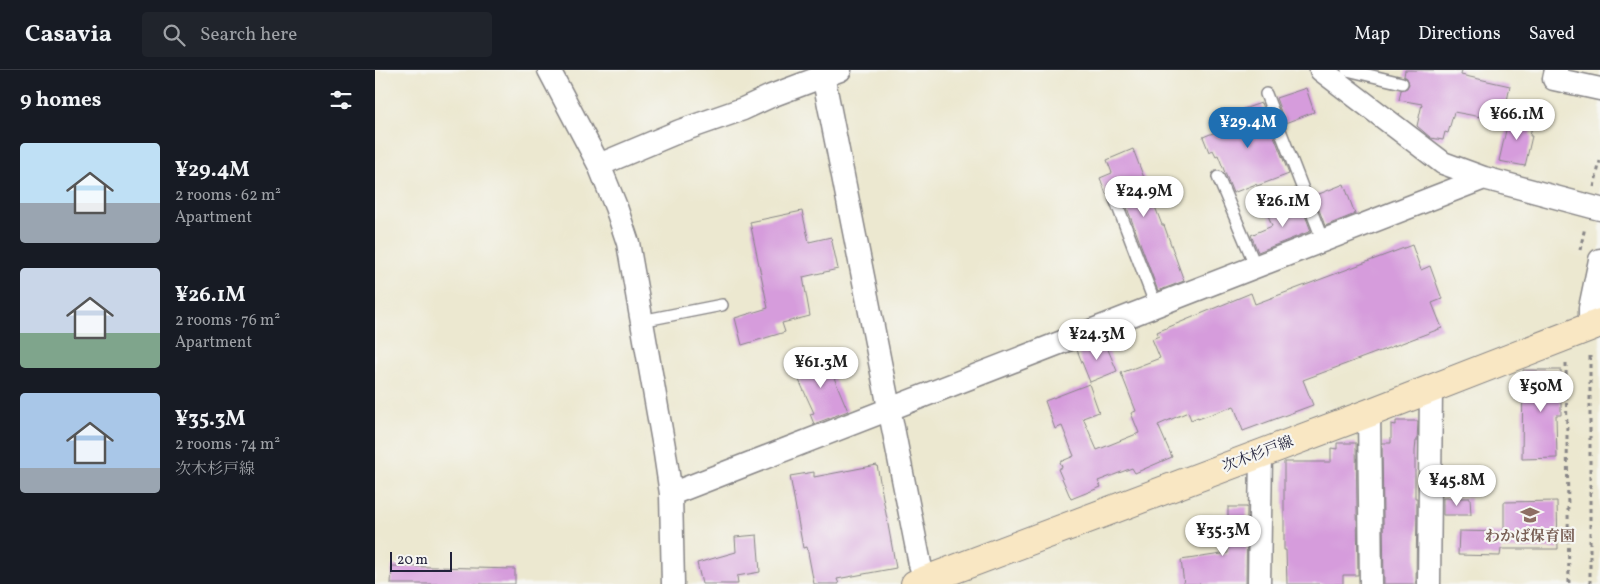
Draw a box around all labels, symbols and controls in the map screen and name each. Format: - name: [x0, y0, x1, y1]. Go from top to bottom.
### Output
- search box: [142, 12, 492, 57]
- text: Casavia: [25, 18, 112, 52]
- icon: search: [160, 21, 188, 49]
- text: Search here: [200, 22, 297, 48]
- text: Map: [1354, 22, 1390, 47]
- text: Directions: [1418, 22, 1501, 47]
- text: Saved: [1529, 22, 1575, 47]
- text: 9 homes: [20, 86, 101, 115]
- icon: filters: [327, 86, 355, 114]
- pin: ¥66.1M: [1476, 98, 1558, 141]
- text: ¥66.1M: [1490, 104, 1544, 126]
- pin: ¥29.4M: [1207, 106, 1289, 149]
- text: ¥29.4M: [1220, 112, 1276, 134]
- text: ¥29.4M: [175, 156, 250, 185]
- icon: home: [60, 163, 120, 223]
- pin: ¥24.9M: [1103, 176, 1185, 218]
- text: ¥24.9M: [1116, 181, 1172, 203]
- text: 2 rooms · 62 m²: [175, 185, 281, 207]
- pin: ¥26.1M: [1242, 186, 1324, 228]
- text: ¥26.1M: [1256, 191, 1310, 213]
- text: Apartment: [175, 207, 252, 229]
- text: ¥26.1M: [175, 281, 245, 310]
- icon: home: [60, 288, 120, 348]
- text: 2 rooms · 76 m²: [175, 310, 280, 332]
- pin: ¥24.3M: [1056, 318, 1138, 361]
- text: ¥24.3M: [1069, 324, 1125, 346]
- text: Apartment: [175, 332, 252, 354]
- pin: ¥61.3M: [780, 346, 862, 389]
- text: ¥61.3M: [794, 352, 848, 374]
- pin: ¥50M: [1511, 370, 1571, 413]
- text: ¥50M: [1520, 376, 1562, 398]
- text: ¥35.3M: [175, 405, 246, 434]
- icon: home: [60, 413, 120, 473]
- street label: 次木杉戸線: [1219, 432, 1297, 478]
- text: 2 rooms · 74 m²: [175, 434, 280, 456]
- text: 次木杉戸線: [175, 459, 255, 481]
- pin: ¥45.8M: [1416, 464, 1498, 507]
- text: ¥45.8M: [1429, 470, 1485, 492]
- school or university icon: わかば保育園: [1519, 504, 1541, 526]
- pin: ¥35.3M: [1182, 514, 1264, 557]
- text: ¥35.3M: [1196, 520, 1250, 542]
- place label: わかば保育園: [1485, 527, 1575, 548]
- scale bar: [390, 549, 453, 572]
- text: 20 m: [397, 551, 428, 570]

